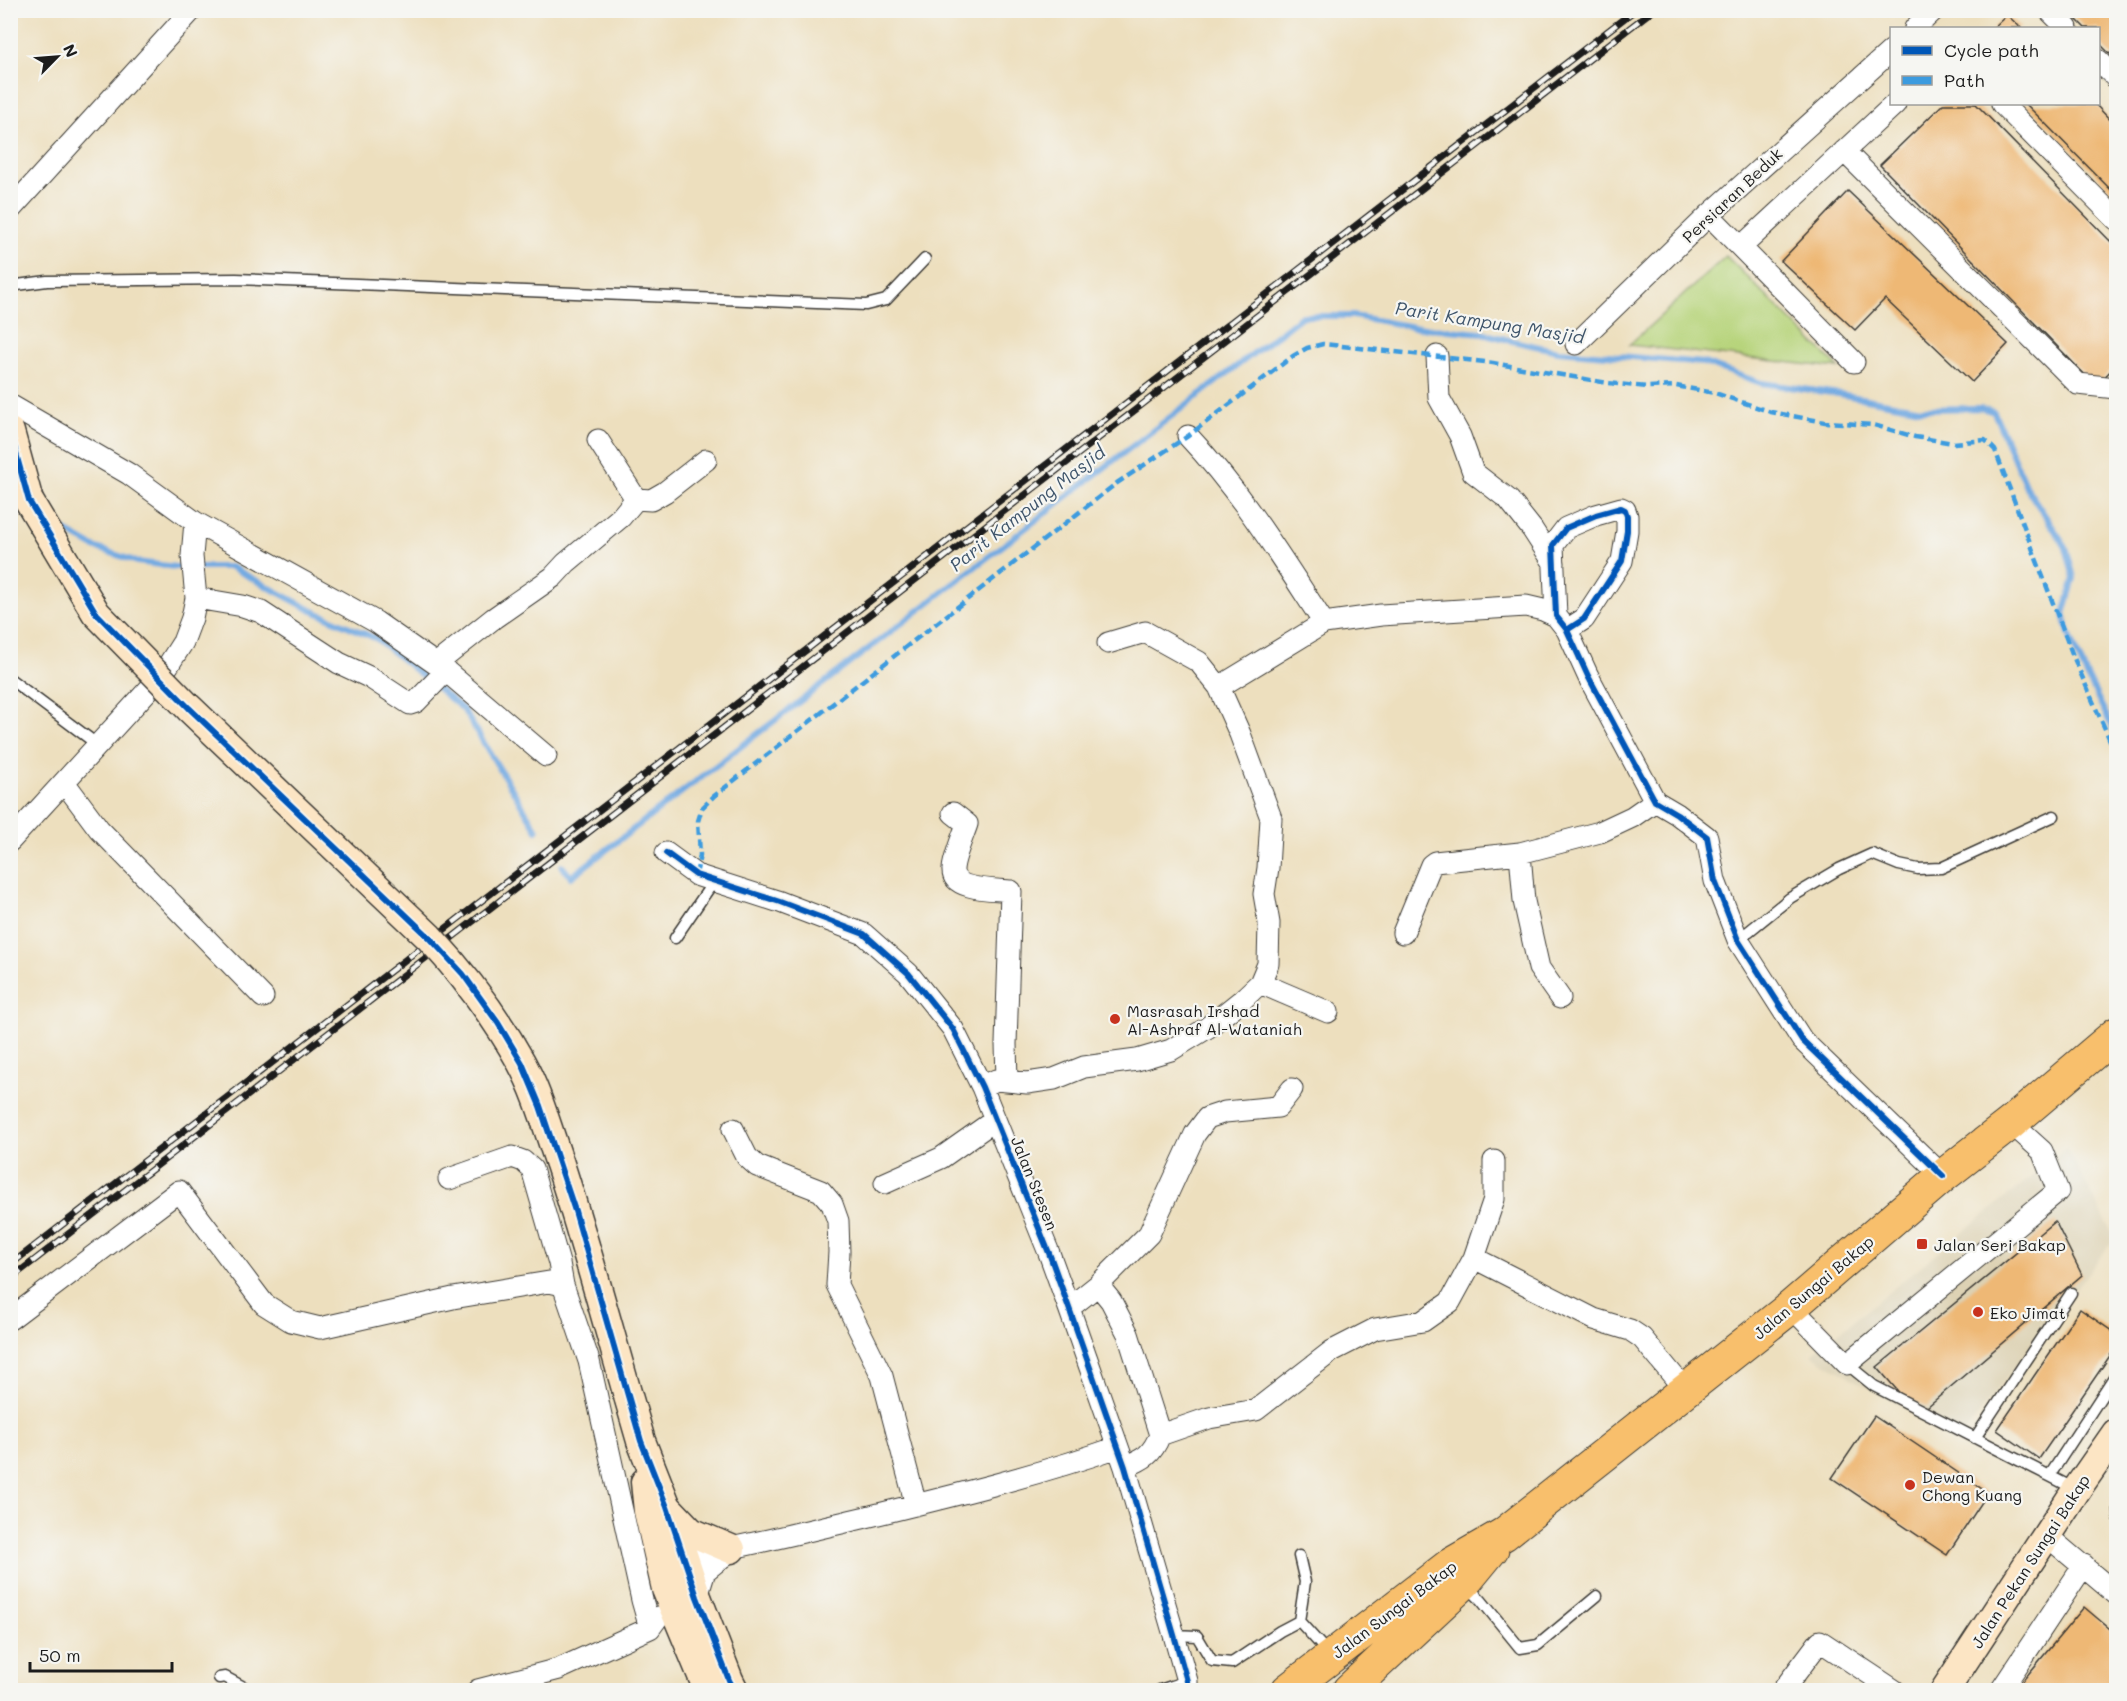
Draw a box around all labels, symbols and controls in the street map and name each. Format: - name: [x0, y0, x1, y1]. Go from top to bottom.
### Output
- north arrow: [27, 27, 87, 87]
- legend: [1890, 27, 2100, 105]
- text: Cycle path: [1944, 38, 2039, 62]
- text: N: [59, 41, 83, 60]
- text: Path: [1944, 68, 1984, 92]
- street label: Persiaran Beduk: [1677, 143, 1787, 247]
- water label: Parit Kampung Masjid: [1394, 295, 1588, 349]
- water label: Parit Kampung Masjid: [944, 439, 1111, 576]
- place label: Masrasah Irshad Al-Ashraf Al-Wataniah: [1127, 1000, 1302, 1039]
- marker: Masrasah Irshad Al-Ashraf Al-Wataniah: [1108, 1012, 1122, 1026]
- street label: Jalan Stesen: [1007, 1133, 1063, 1233]
- street label: Jalan Sungai Bakap: [1748, 1230, 1878, 1344]
- place label: Jalan Seri Bakap: [1934, 1234, 2066, 1255]
- marker: Jalan Seri Bakap: [1915, 1237, 1929, 1251]
- place label: Eko Jimat: [1990, 1302, 2066, 1323]
- marker: Eko Jimat: [1971, 1305, 1985, 1319]
- place label: Dewan Chong Kuang: [1922, 1466, 2022, 1505]
- street label: Jalan Pekan Sungai Bakap: [1966, 1470, 2094, 1652]
- marker: Dewan Chong Kuang: [1903, 1478, 1917, 1492]
- street label: Jalan Sungai Bakap: [1327, 1555, 1461, 1663]
- scale bar: [30, 1635, 172, 1673]
- text: 50 m: [39, 1643, 81, 1667]

